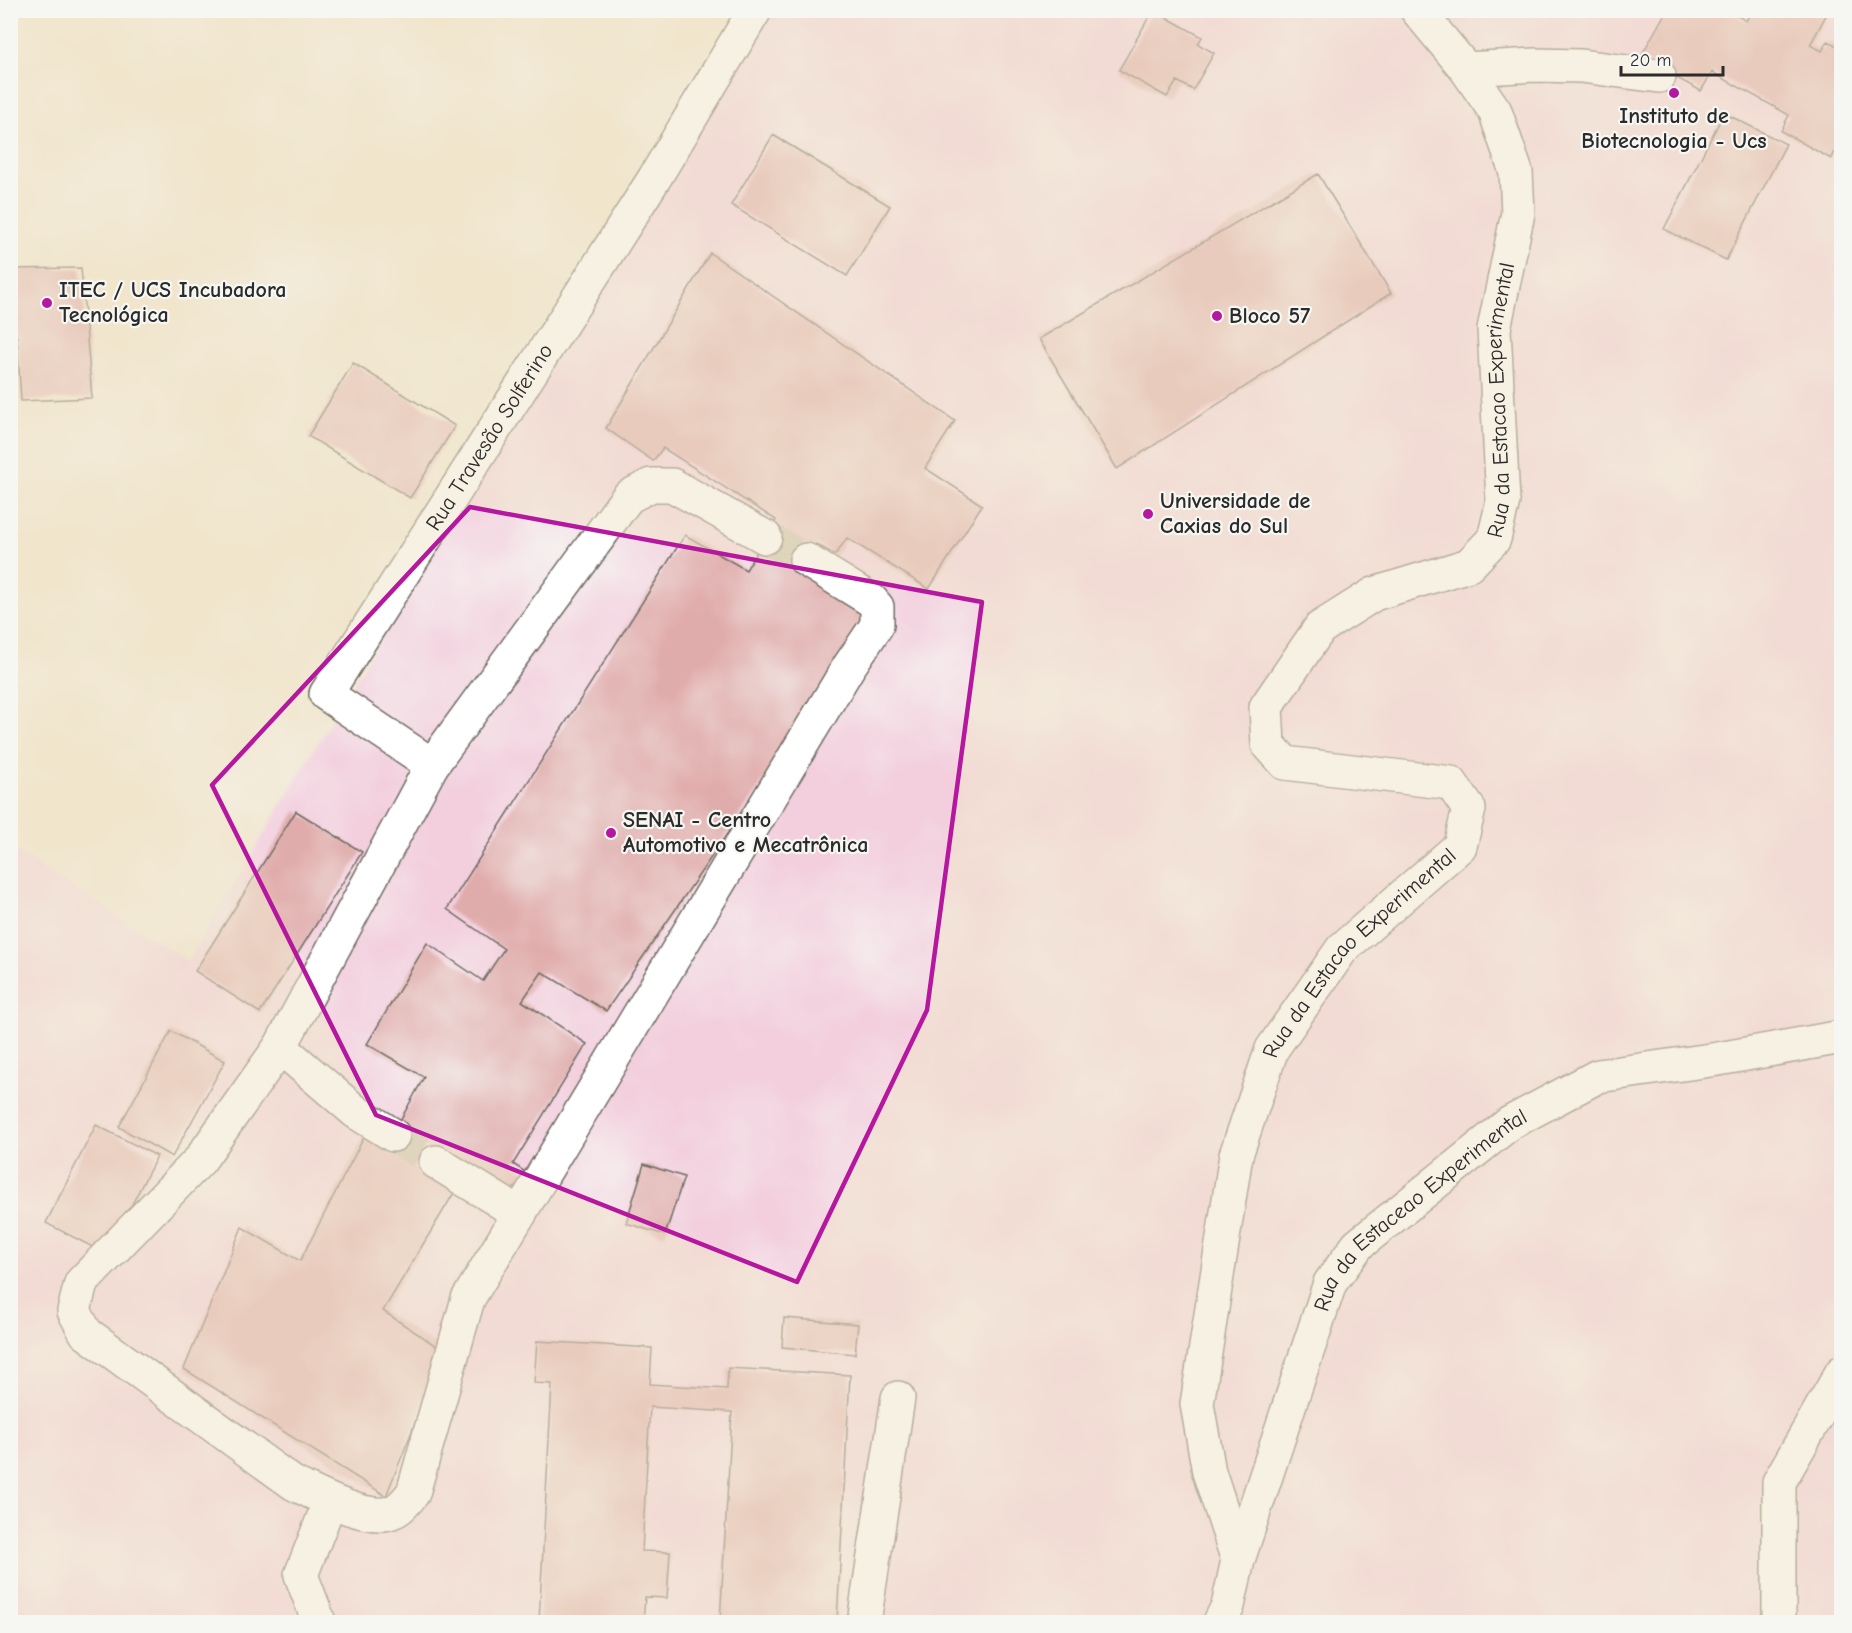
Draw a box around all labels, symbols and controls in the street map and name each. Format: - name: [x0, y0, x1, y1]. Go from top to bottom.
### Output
- scale bar: [1621, 39, 1723, 77]
- text: 20 m: [1630, 50, 1671, 71]
- marker: Instituto de Biotecnologia - Ucs: [1667, 86, 1681, 100]
- place label: Instituto de Biotecnologia - Ucs: [1581, 103, 1767, 154]
- street label: Rua da Estacao Experimental: [1481, 260, 1520, 540]
- place label: ITEC / UCS Incubadora Tecnológica: [59, 277, 286, 328]
- marker: ITEC / UCS Incubadora Tecnológica: [40, 296, 54, 310]
- place label: Bloco 57: [1229, 303, 1310, 329]
- marker: Bloco 57: [1210, 309, 1224, 323]
- street label: Rua Travesão Solferino: [420, 339, 559, 536]
- place label: Universidade de Caxias do Sul: [1160, 488, 1311, 539]
- marker: Universidade de Caxias do Sul: [1141, 507, 1155, 521]
- place label: SENAI - Centro Automotivo e Mecatrônica: [623, 807, 868, 858]
- marker: SENAI - Centro Automotivo e Mecatrônica: [604, 826, 618, 840]
- street label: Rua da Estacao Experimental: [1257, 843, 1461, 1061]
- street label: Rua da Estaceao Experimental: [1309, 1103, 1531, 1315]

